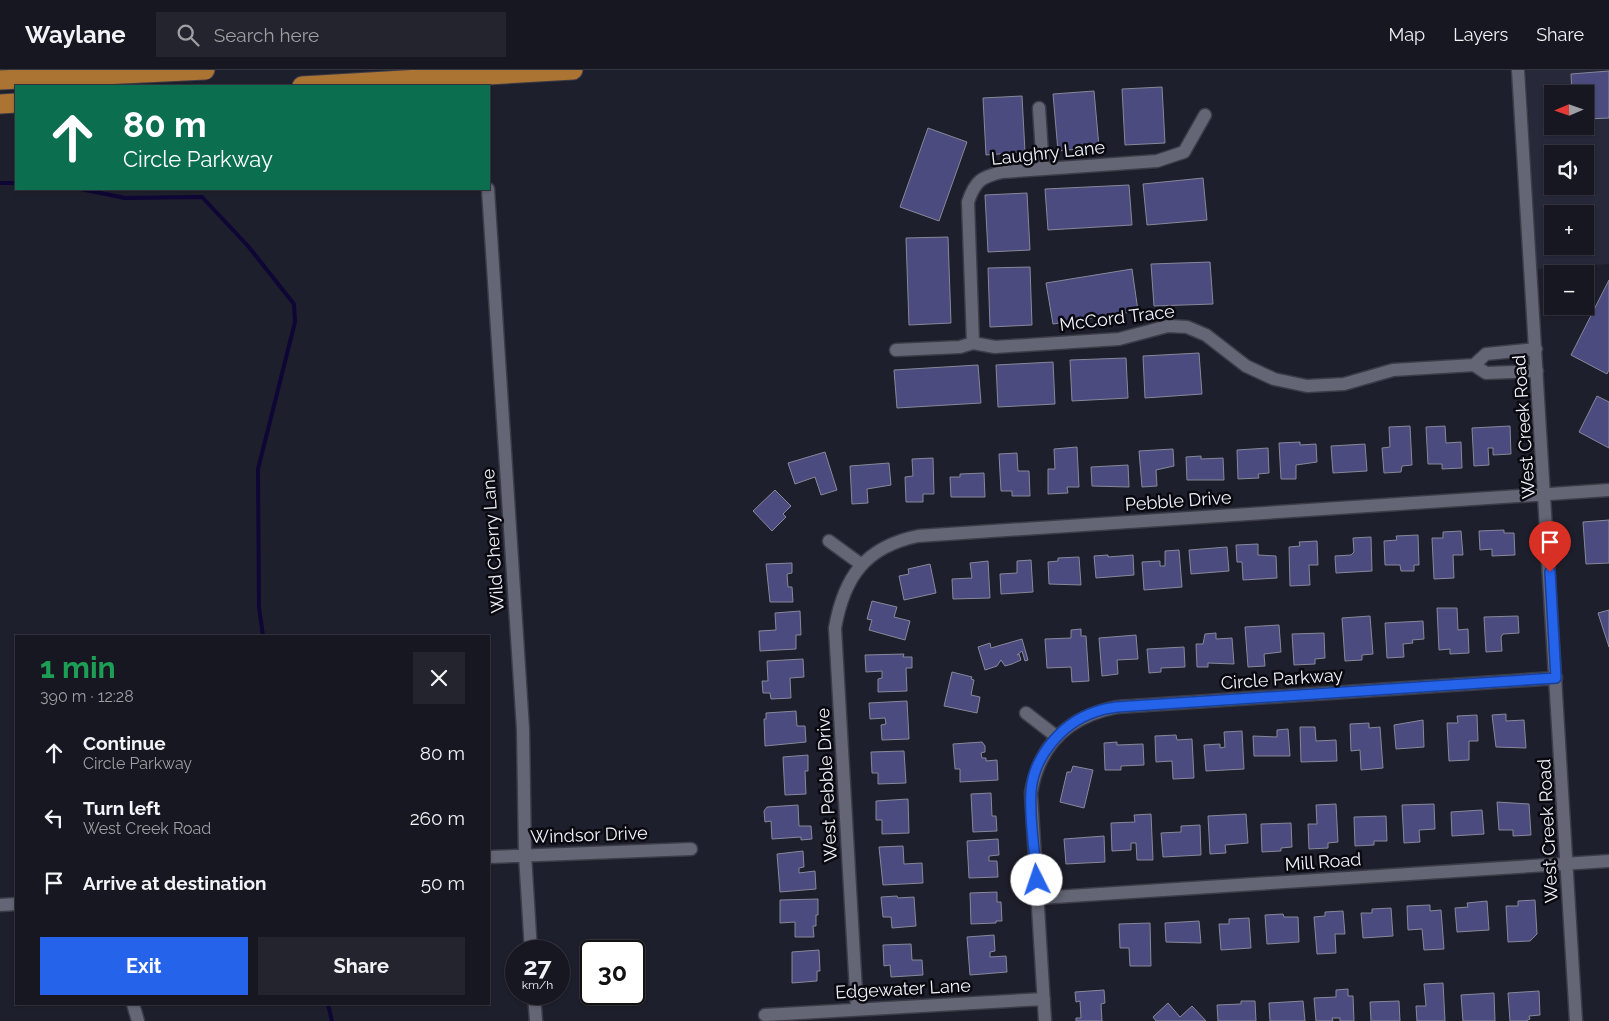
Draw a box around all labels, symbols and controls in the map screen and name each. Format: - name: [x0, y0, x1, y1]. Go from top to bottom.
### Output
- search box: [156, 12, 506, 57]
- text: Waylane: [25, 20, 126, 49]
- icon: search: [174, 21, 202, 49]
- text: Search here: [214, 24, 319, 46]
- text: Map: [1389, 24, 1425, 45]
- text: Layers: [1453, 24, 1508, 45]
- text: Share: [1536, 24, 1584, 45]
- north arrow: [1544, 85, 1594, 135]
- map controls: [1544, 85, 1594, 315]
- text: 80 m: [123, 104, 207, 145]
- icon: ahead: [40, 105, 105, 170]
- street label: Laughry Lane: [990, 136, 1106, 169]
- button: sound: [1544, 145, 1594, 195]
- text: Circle Parkway: [123, 146, 273, 172]
- button: +: [1544, 205, 1594, 255]
- button: −: [1544, 265, 1594, 315]
- street label: McCord Trace: [1058, 300, 1176, 335]
- street label: West Creek Road: [1508, 354, 1539, 500]
- street label: Wild Cherry Lane: [477, 468, 508, 614]
- street label: Pebble Drive: [1124, 486, 1232, 515]
- pin: [1529, 521, 1571, 572]
- icon: arrive: [1536, 528, 1564, 556]
- text: 1 min: [40, 650, 116, 685]
- button: close: [413, 652, 465, 704]
- street label: Circle Parkway: [1220, 664, 1344, 693]
- text: 390 m · 12:28: [40, 687, 134, 706]
- street label: West Pebble Drive: [812, 707, 841, 863]
- text: Continue: [83, 732, 166, 754]
- icon: ahead: [40, 739, 68, 767]
- text: 80 m: [420, 742, 465, 764]
- text: Circle Parkway: [83, 754, 192, 773]
- street label: West Creek Road: [1533, 758, 1562, 904]
- text: Turn left: [83, 797, 160, 819]
- icon: left: [40, 804, 68, 832]
- text: 260 m: [410, 807, 465, 829]
- text: West Creek Road: [83, 819, 211, 838]
- street label: Windsor Drive: [530, 822, 648, 847]
- street label: Mill Road: [1284, 848, 1362, 875]
- position arrow: [1010, 853, 1062, 905]
- icon: arrive: [40, 869, 68, 897]
- text: Arrive at destination: [83, 872, 267, 894]
- text: 50 m: [421, 872, 465, 894]
- button: Exit: [40, 937, 248, 995]
- button: Share: [258, 937, 465, 995]
- speed limit sign: 30: [580, 940, 645, 1005]
- text: 27: [523, 951, 552, 981]
- street label: Edgewater Lane: [835, 974, 972, 1003]
- text: km/h: [522, 978, 553, 992]

